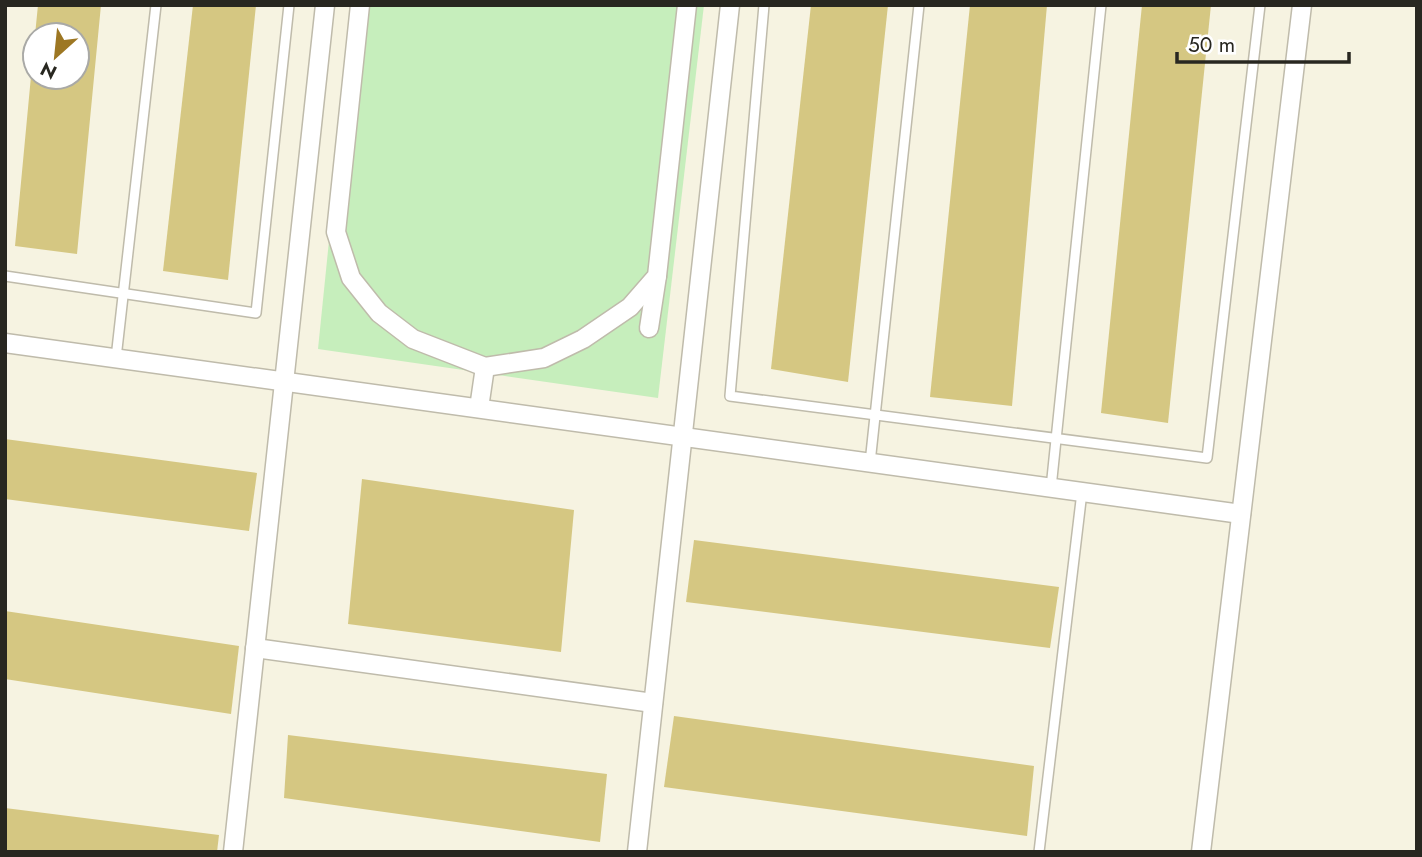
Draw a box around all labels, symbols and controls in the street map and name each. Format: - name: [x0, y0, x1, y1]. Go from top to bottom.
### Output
- north arrow: [21, 21, 91, 91]
- scale bar: [1177, 21, 1348, 65]
- text: 50 m: [1188, 30, 1235, 60]
- text: N: [36, 55, 61, 86]

